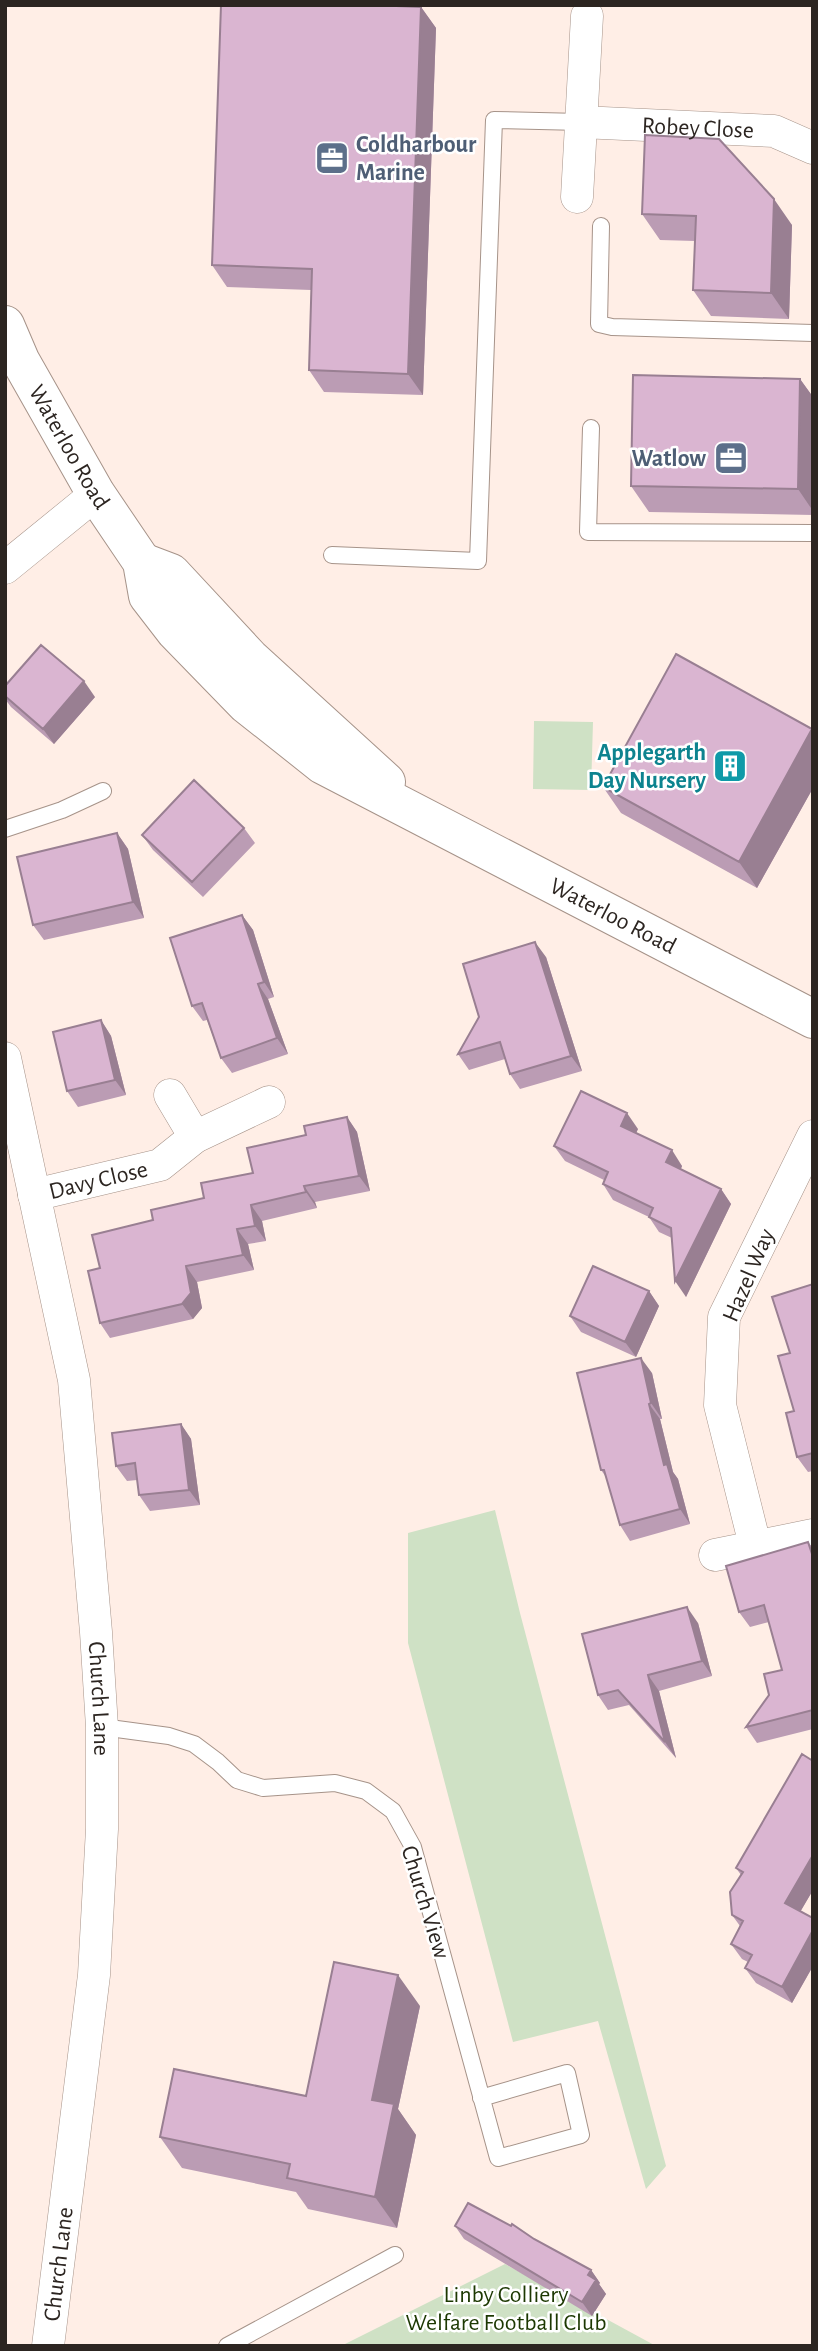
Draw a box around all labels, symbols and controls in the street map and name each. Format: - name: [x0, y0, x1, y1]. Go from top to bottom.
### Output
- street label: Robey Close: [641, 114, 754, 143]
- place label: Coldharbour Marine: [356, 133, 477, 185]
- office icon: Coldharbour Marine: [313, 139, 351, 177]
- street label: Waterloo Road: [24, 381, 114, 514]
- office icon: Watlow: [712, 439, 750, 477]
- place label: Watlow: [631, 447, 706, 471]
- place label: Applegarth Day Nursery: [588, 741, 706, 793]
- building icon: Applegarth Day Nursery: [711, 747, 749, 785]
- street label: Waterloo Road: [546, 874, 680, 959]
- street label: Davy Close: [47, 1157, 150, 1204]
- street label: Hazel Way: [719, 1225, 779, 1326]
- street label: Church Lane: [84, 1641, 113, 1756]
- street label: Church View: [396, 1843, 454, 1962]
- street label: Church Lane: [40, 2206, 78, 2322]
- park label: Linby Colliery Welfare Football Club: [406, 2283, 607, 2335]

